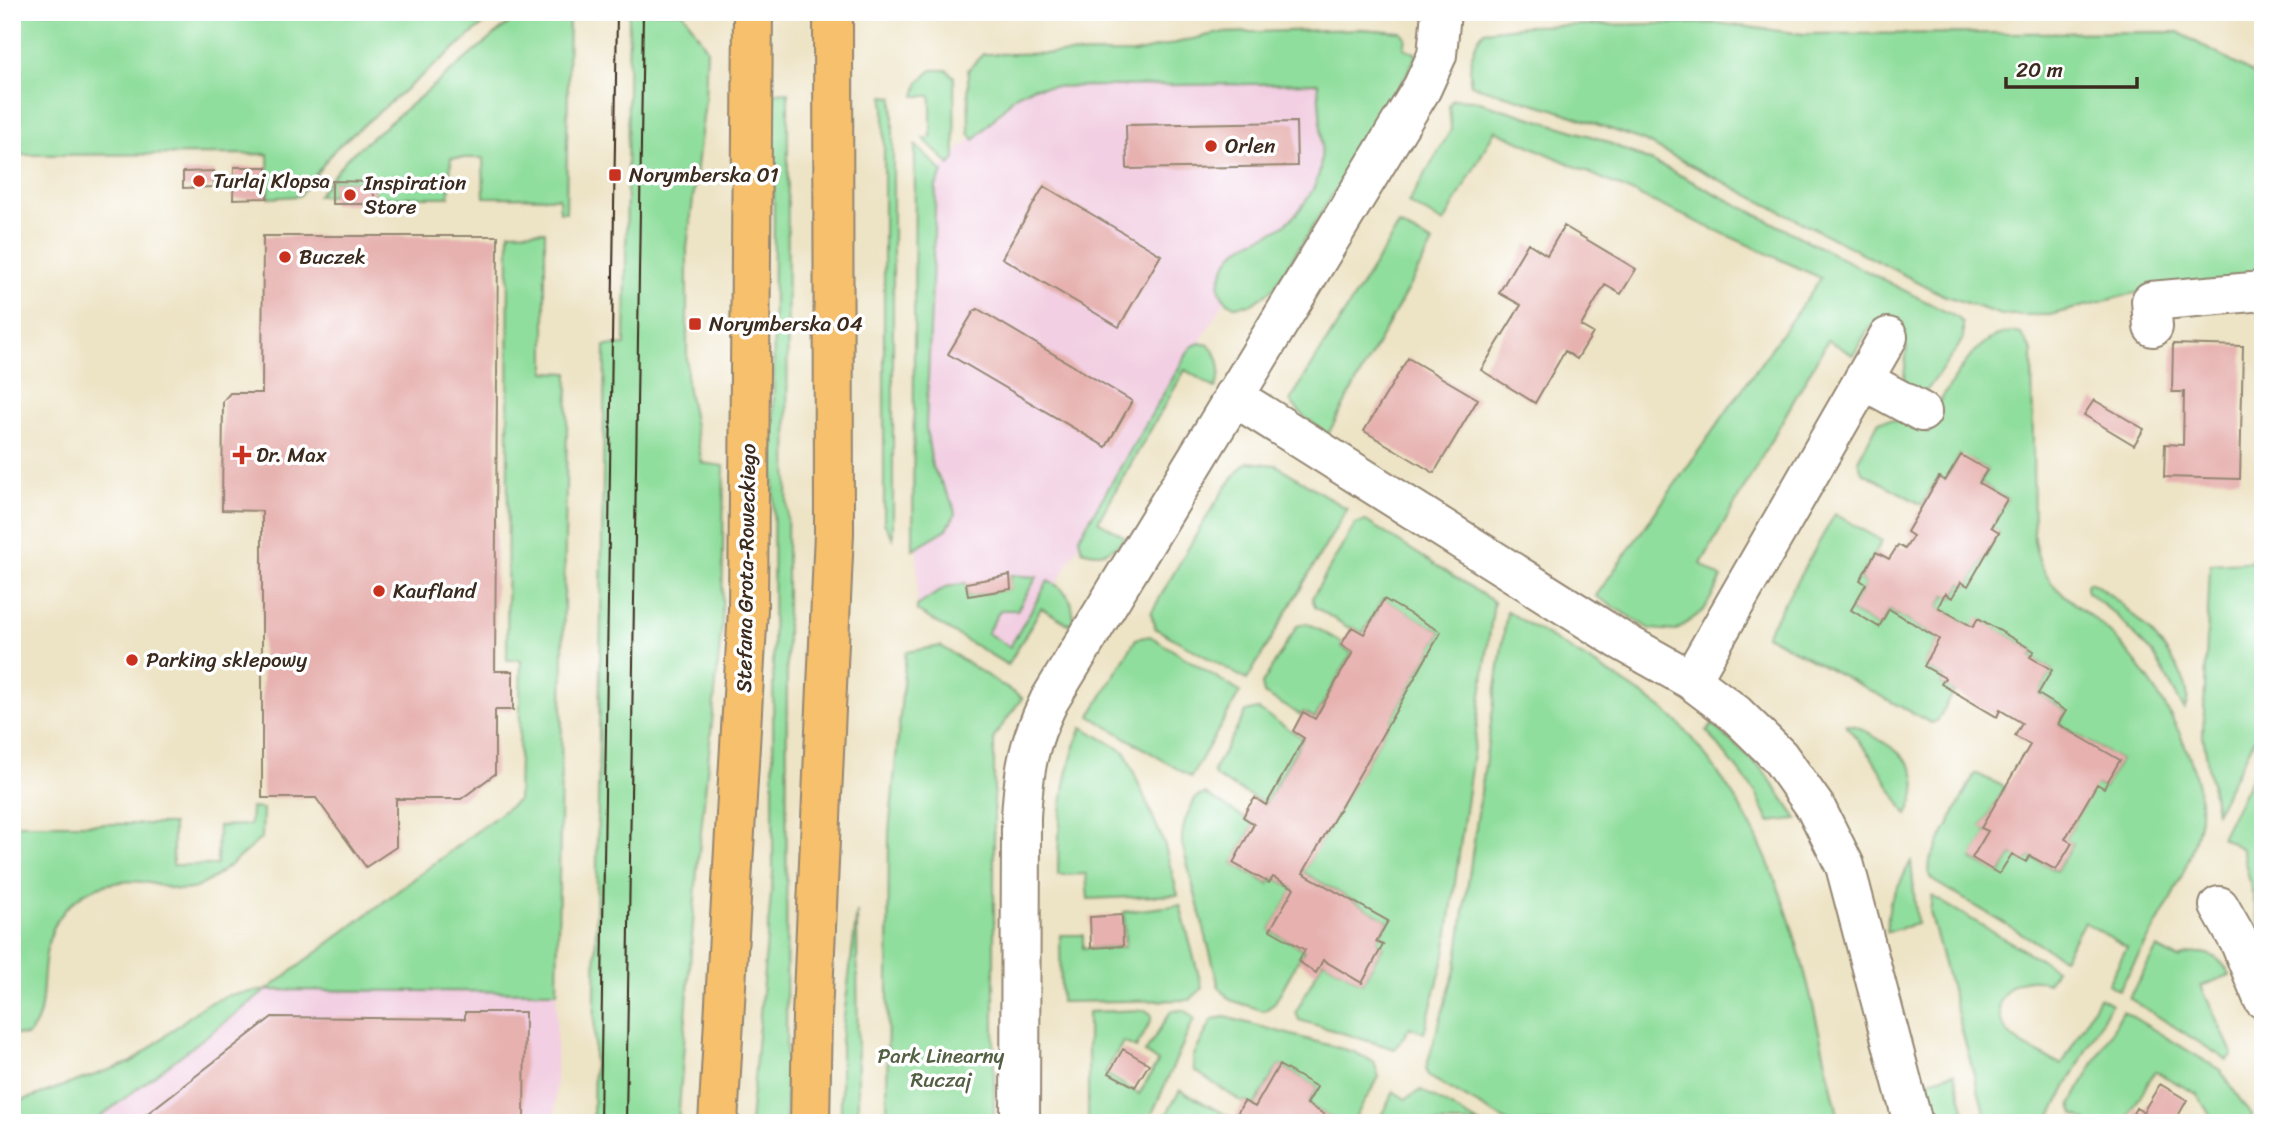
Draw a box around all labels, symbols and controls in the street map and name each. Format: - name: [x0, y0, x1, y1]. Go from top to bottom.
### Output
- scale bar: [2006, 46, 2137, 90]
- text: 20 m: [2016, 51, 2063, 89]
- place label: Orlen: [1225, 127, 1275, 165]
- marker: Orlen: [1203, 138, 1219, 154]
- place label: Norymberska 01: [629, 156, 779, 194]
- place label: Turlaj Klopsa: [213, 162, 331, 200]
- place label: Inspiration Store: [363, 164, 466, 226]
- marker: Norymberska 01: [607, 167, 623, 183]
- marker: Turlaj Klopsa: [191, 173, 207, 189]
- marker: Inspiration Store: [342, 187, 358, 203]
- place label: Buczek: [299, 238, 366, 276]
- marker: Buczek: [277, 249, 293, 265]
- place label: Norymberska 04: [709, 305, 863, 343]
- marker: Norymberska 04: [687, 316, 703, 332]
- place label: Dr. Max: [256, 436, 327, 474]
- street label: Stefana Grota-Roweckiego: [725, 443, 767, 693]
- marker: Dr. Max: [234, 447, 250, 463]
- place label: Kaufland: [393, 572, 478, 610]
- marker: Kaufland: [371, 583, 387, 599]
- place label: Parking sklepowy: [146, 641, 307, 679]
- marker: Parking sklepowy: [124, 652, 140, 668]
- park label: Park Linearny Ruczaj: [878, 1037, 1005, 1099]

